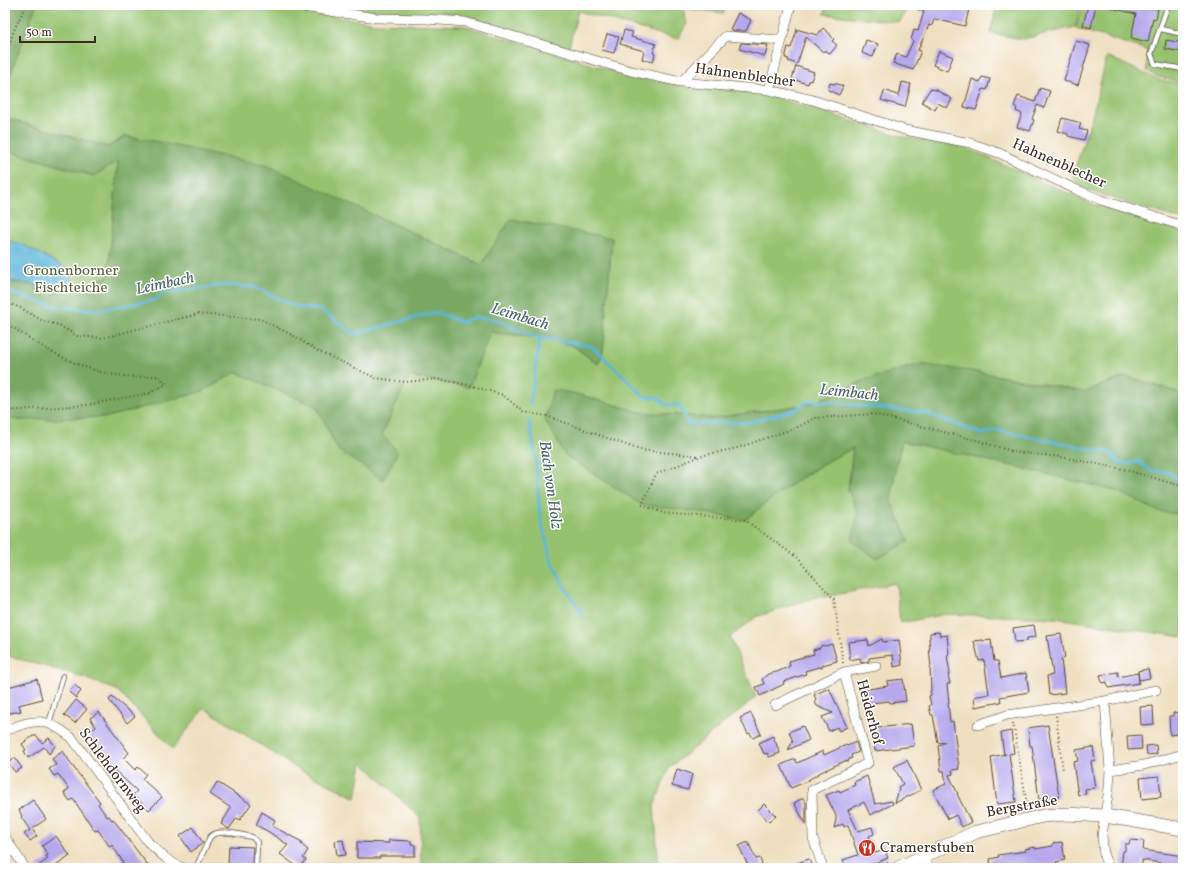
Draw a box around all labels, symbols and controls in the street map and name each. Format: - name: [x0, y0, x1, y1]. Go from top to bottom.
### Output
- scale bar: [20, 18, 95, 44]
- text: 50 m: [26, 25, 52, 41]
- street label: Hahnenblecher: [694, 59, 796, 93]
- street label: Hahnenblecher: [1009, 134, 1109, 194]
- park label: Gronenborner Fischteiche: [23, 261, 119, 299]
- water label: Leimbach: [134, 267, 196, 301]
- water label: Leimbach: [489, 298, 552, 336]
- water label: Leimbach: [818, 379, 880, 407]
- water label: Bach von Holz: [533, 439, 567, 531]
- street label: Heiderhof: [850, 677, 888, 749]
- street label: Schlehdornweg: [73, 724, 151, 818]
- street label: Bergstraße: [985, 790, 1059, 824]
- restaurant icon: Cramerstuben: [857, 838, 877, 858]
- place label: Cramerstuben: [880, 838, 975, 859]

